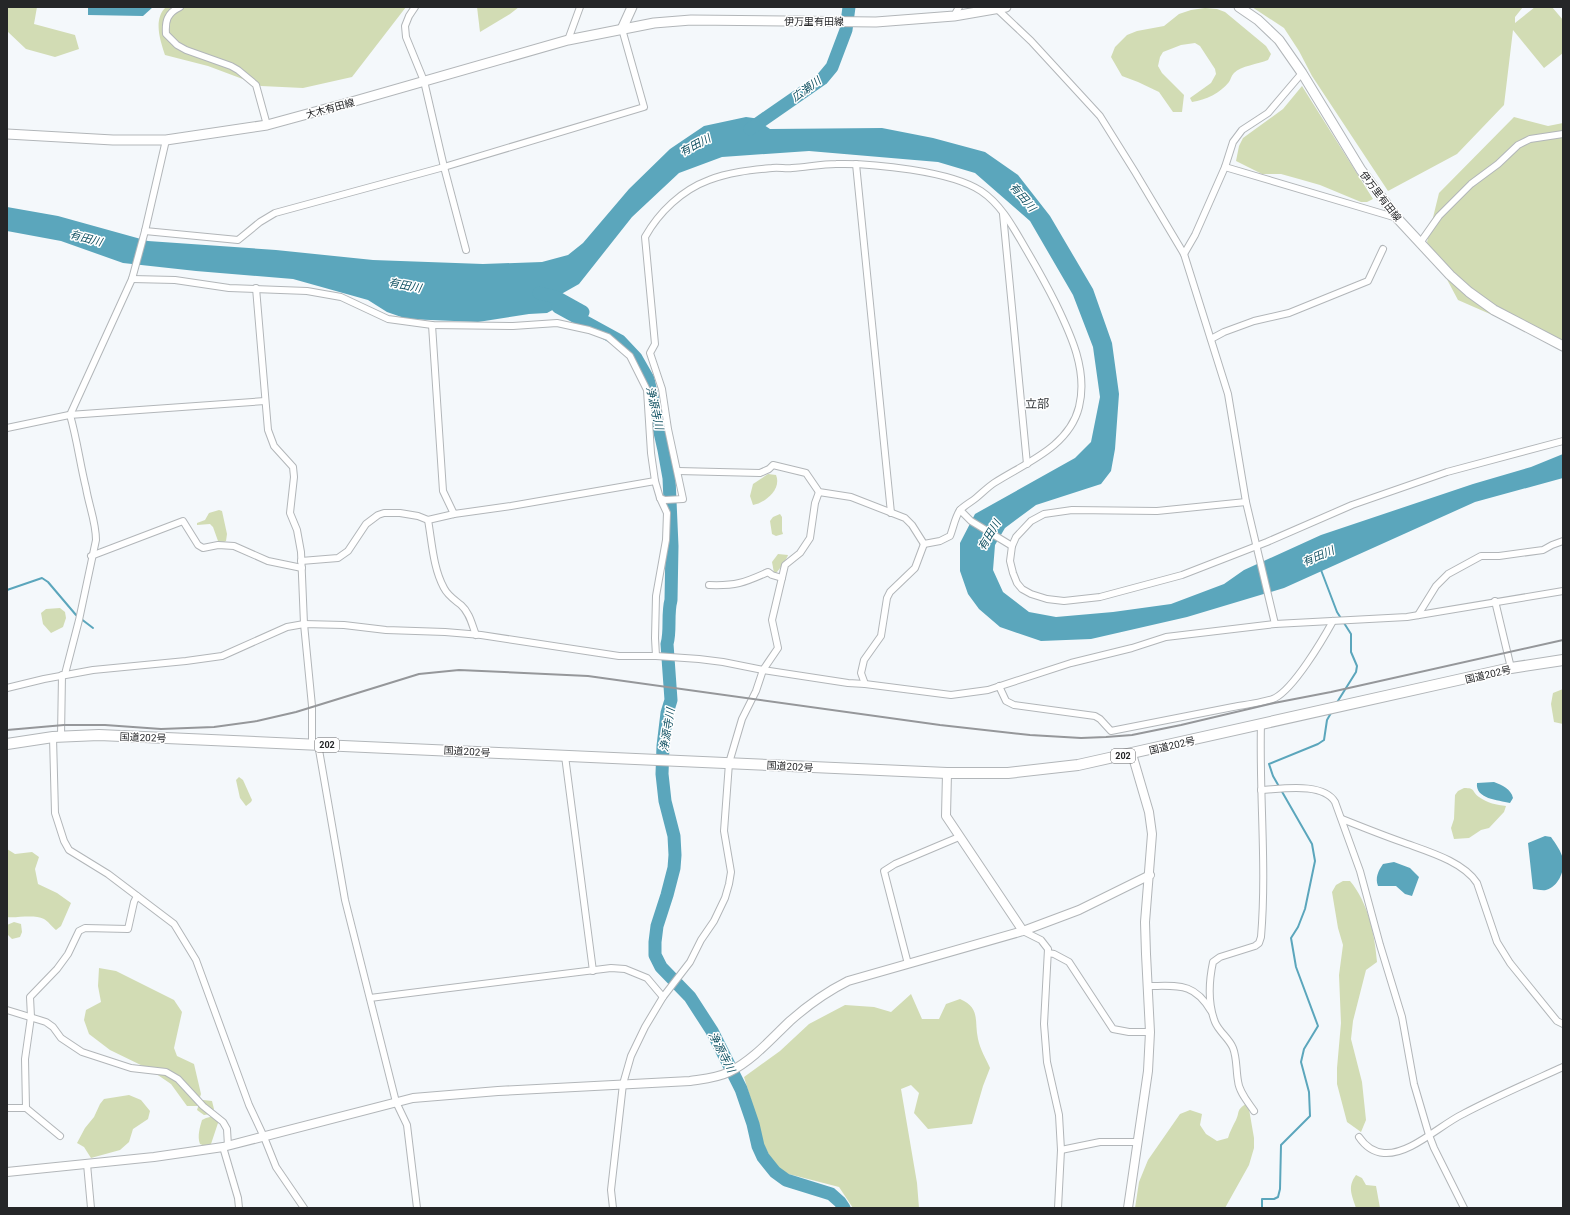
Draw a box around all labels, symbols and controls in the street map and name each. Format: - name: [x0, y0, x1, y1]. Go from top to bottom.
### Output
- street label: 伊万里有田線: [784, 16, 844, 27]
- water label: 広瀬川: [789, 74, 824, 104]
- street label: 大木有田線: [305, 97, 356, 120]
- water label: 有田川: [678, 131, 714, 159]
- street label: 伊万里有田線: [1358, 169, 1403, 223]
- water label: 有田川: [1007, 181, 1039, 215]
- water label: 有田川: [68, 228, 104, 249]
- water label: 有田川: [387, 276, 423, 295]
- water label: 浄源寺川: [643, 385, 666, 432]
- district label: 立部: [1025, 397, 1049, 411]
- water label: 有田川: [975, 517, 1004, 553]
- water label: 有田川: [1300, 544, 1337, 569]
- street label: 国道202号: [1464, 664, 1512, 685]
- water label: 浄源寺川: [658, 706, 678, 753]
- street label: 国道202号: [119, 731, 167, 744]
- street label: 国道202号: [1148, 735, 1196, 756]
- road number: 202: [315, 738, 339, 752]
- street label: 国道202号: [443, 745, 491, 758]
- road number: 202: [1111, 749, 1135, 763]
- street label: 国道202号: [766, 760, 814, 773]
- water label: 浄源寺川: [706, 1030, 738, 1076]

